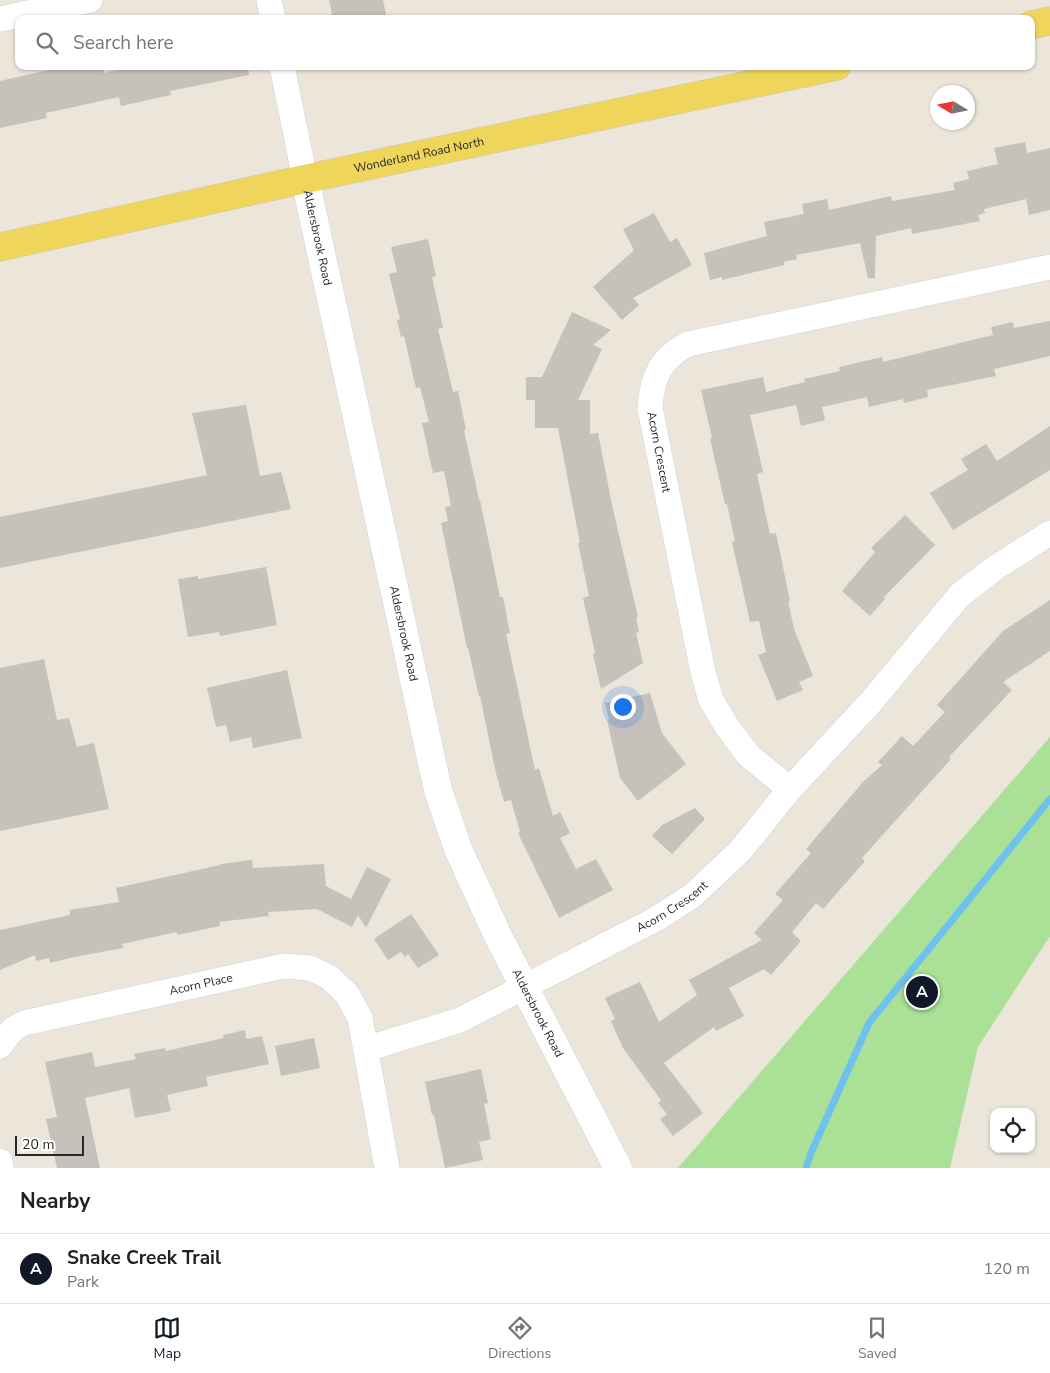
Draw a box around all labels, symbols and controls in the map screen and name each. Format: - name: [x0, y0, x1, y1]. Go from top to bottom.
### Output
- search box: [15, 15, 1035, 70]
- icon: search: [33, 29, 61, 57]
- text: Search here: [73, 30, 174, 56]
- north arrow: [930, 85, 975, 130]
- street label: Wonderland Road North: [352, 133, 486, 176]
- street label: Aldersbrook Road: [300, 188, 336, 287]
- street label: Acorn Crescent: [643, 410, 675, 495]
- street label: Aldersbrook Road: [386, 584, 422, 683]
- your location: [610, 694, 636, 720]
- street label: Acorn Crescent: [634, 877, 712, 936]
- street label: Aldersbrook Road: [508, 966, 567, 1060]
- street label: Acorn Place: [168, 970, 234, 999]
- pin: A: [906, 973, 938, 1011]
- map controls: [990, 1108, 1035, 1153]
- button: locate: [990, 1108, 1035, 1153]
- scale bar: [15, 1133, 84, 1156]
- text: 20 m: [22, 1135, 54, 1154]
- text: Nearby: [20, 1187, 90, 1215]
- text: Snake Creek Trail: [67, 1245, 221, 1271]
- text: A: [30, 1258, 42, 1280]
- text: 120 m: [983, 1258, 1030, 1280]
- text: Park: [67, 1271, 99, 1293]
- tab: Map: [153, 1314, 181, 1363]
- tab: Directions: [488, 1314, 551, 1363]
- tab: Saved: [858, 1314, 897, 1363]

